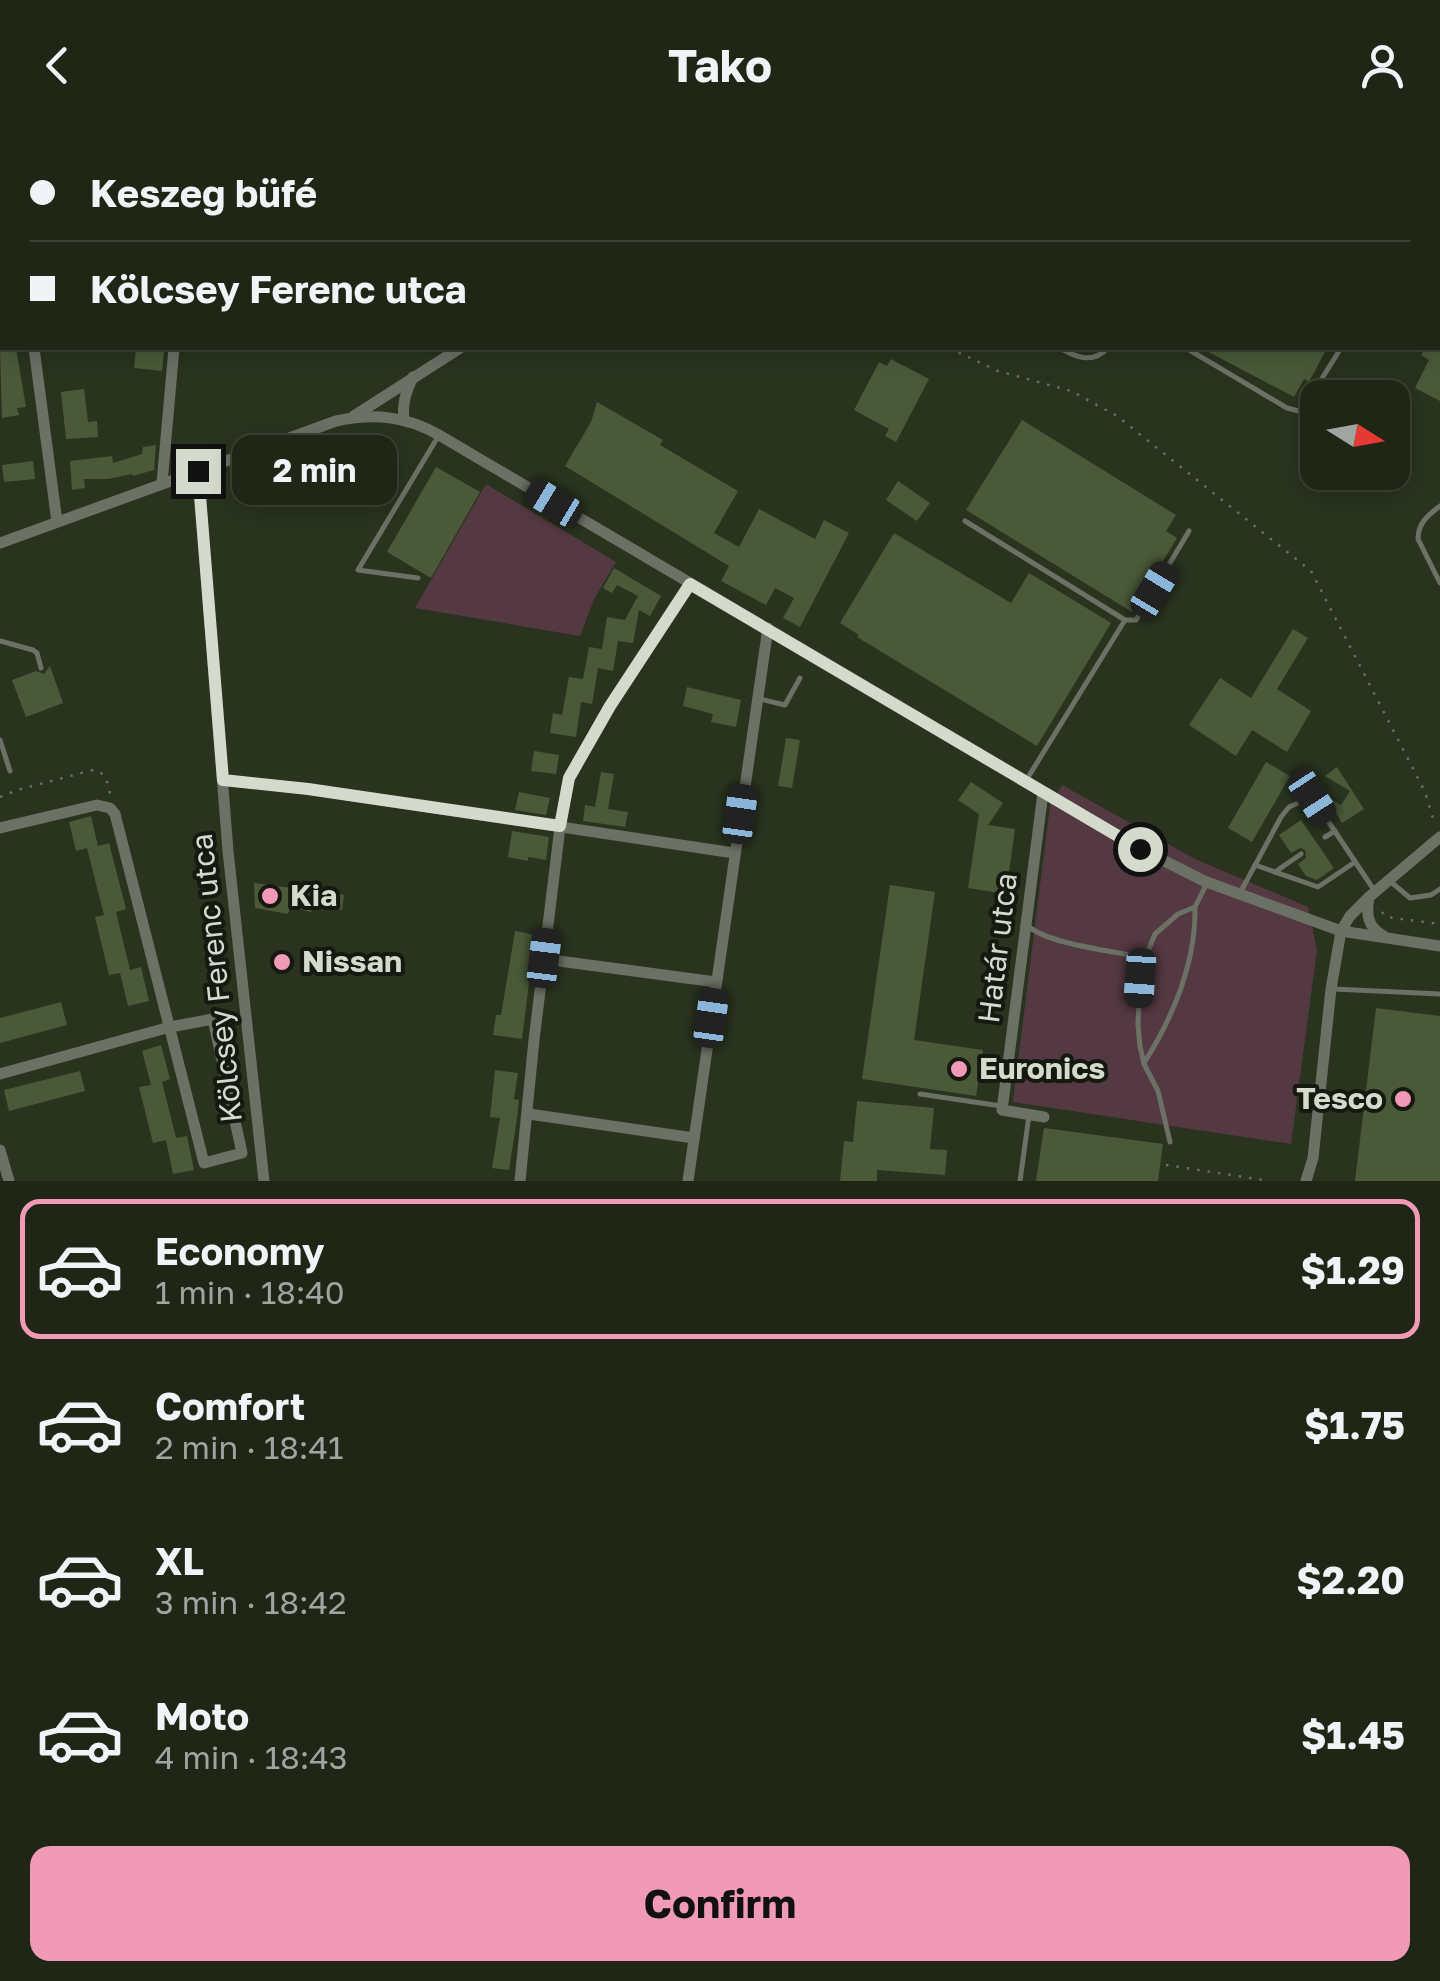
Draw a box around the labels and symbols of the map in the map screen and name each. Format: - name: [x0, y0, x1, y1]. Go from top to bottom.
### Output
- north arrow: [1300, 380, 1410, 490]
- callout: 2 min: [233, 436, 398, 506]
- route end: [176, 449, 221, 494]
- car: [521, 475, 587, 531]
- car: [1126, 557, 1182, 623]
- car: [1283, 764, 1341, 830]
- car: [721, 782, 759, 846]
- route start: [1118, 827, 1163, 872]
- street label: Kölcsey Ferenc utca: [183, 832, 249, 1124]
- street label: Határ utca: [970, 871, 1024, 1025]
- place label: Kia: [290, 877, 337, 913]
- marker: Kia: [259, 885, 281, 907]
- car: [525, 926, 563, 990]
- place label: Nissan: [302, 943, 402, 979]
- car: [1123, 947, 1157, 1009]
- marker: Nissan: [271, 951, 293, 973]
- car: [692, 986, 730, 1050]
- place label: Euronics: [979, 1050, 1105, 1086]
- marker: Euronics: [948, 1058, 970, 1080]
- place label: Tesco: [1296, 1080, 1383, 1116]
- marker: Tesco: [1392, 1088, 1414, 1110]

